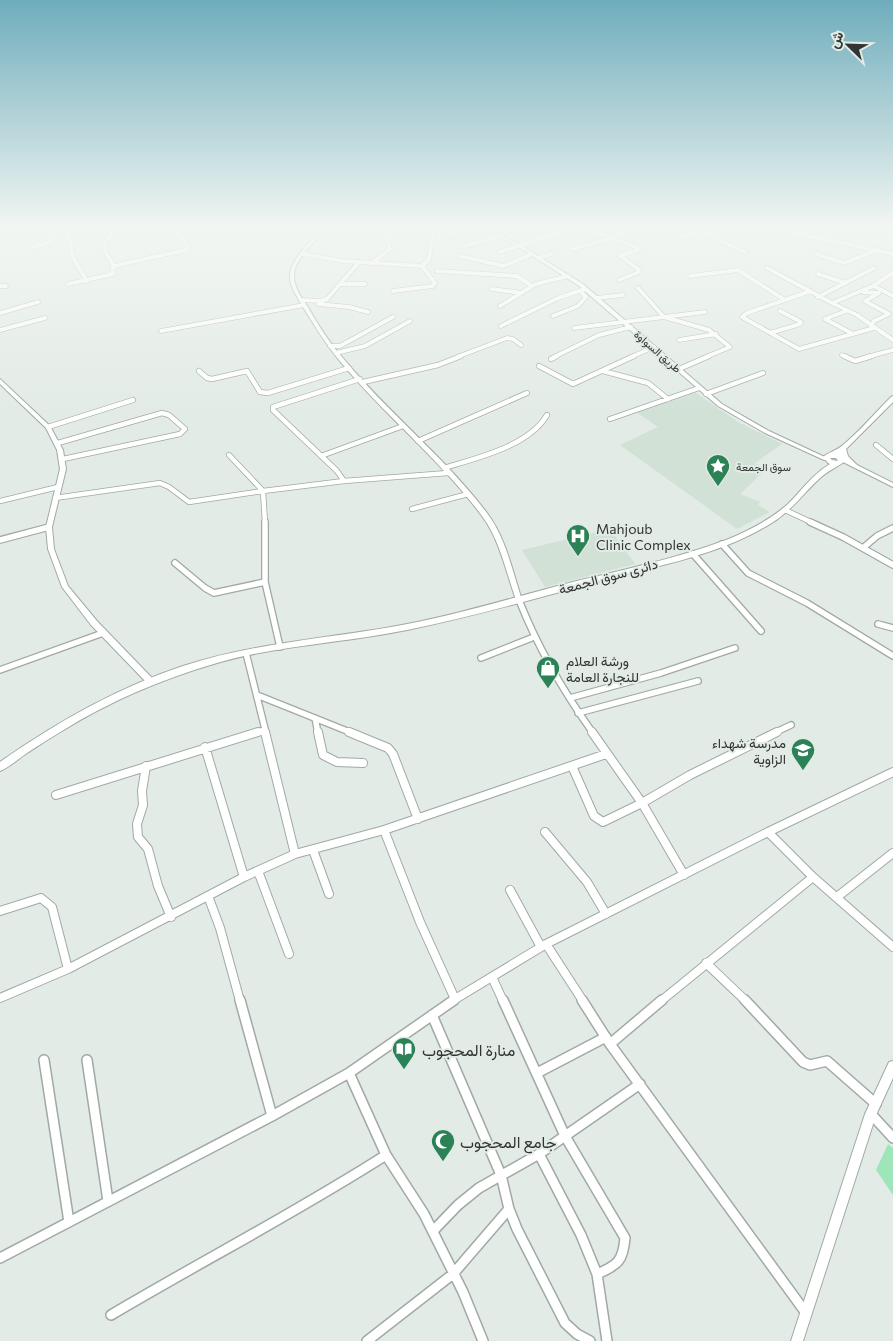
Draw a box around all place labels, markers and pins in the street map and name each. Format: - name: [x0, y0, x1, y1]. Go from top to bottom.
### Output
- place icon: سوق الجمعة: [705, 453, 731, 487]
- place label: سوق الجمعة: [736, 460, 791, 474]
- place label: Mahjoub Clinic Complex: [596, 520, 691, 553]
- hospital icon: Mahjoub Clinic Complex: [565, 523, 591, 557]
- place label: ورشة العلام للنجارة العامة: [566, 652, 639, 686]
- shop icon: ورشة العلام للنجارة العامة: [535, 655, 561, 689]
- place label: مدرسة شهداء الزاوية: [712, 734, 786, 768]
- school or university icon: مدرسة شهداء الزاوية: [790, 737, 816, 771]
- library icon: منارة المحجوب: [391, 1036, 417, 1070]
- place label: منارة المحجوب: [422, 1040, 515, 1061]
- mosque icon: جامع المحجوب: [430, 1128, 456, 1162]
- place label: جامع المحجوب: [460, 1132, 557, 1154]

